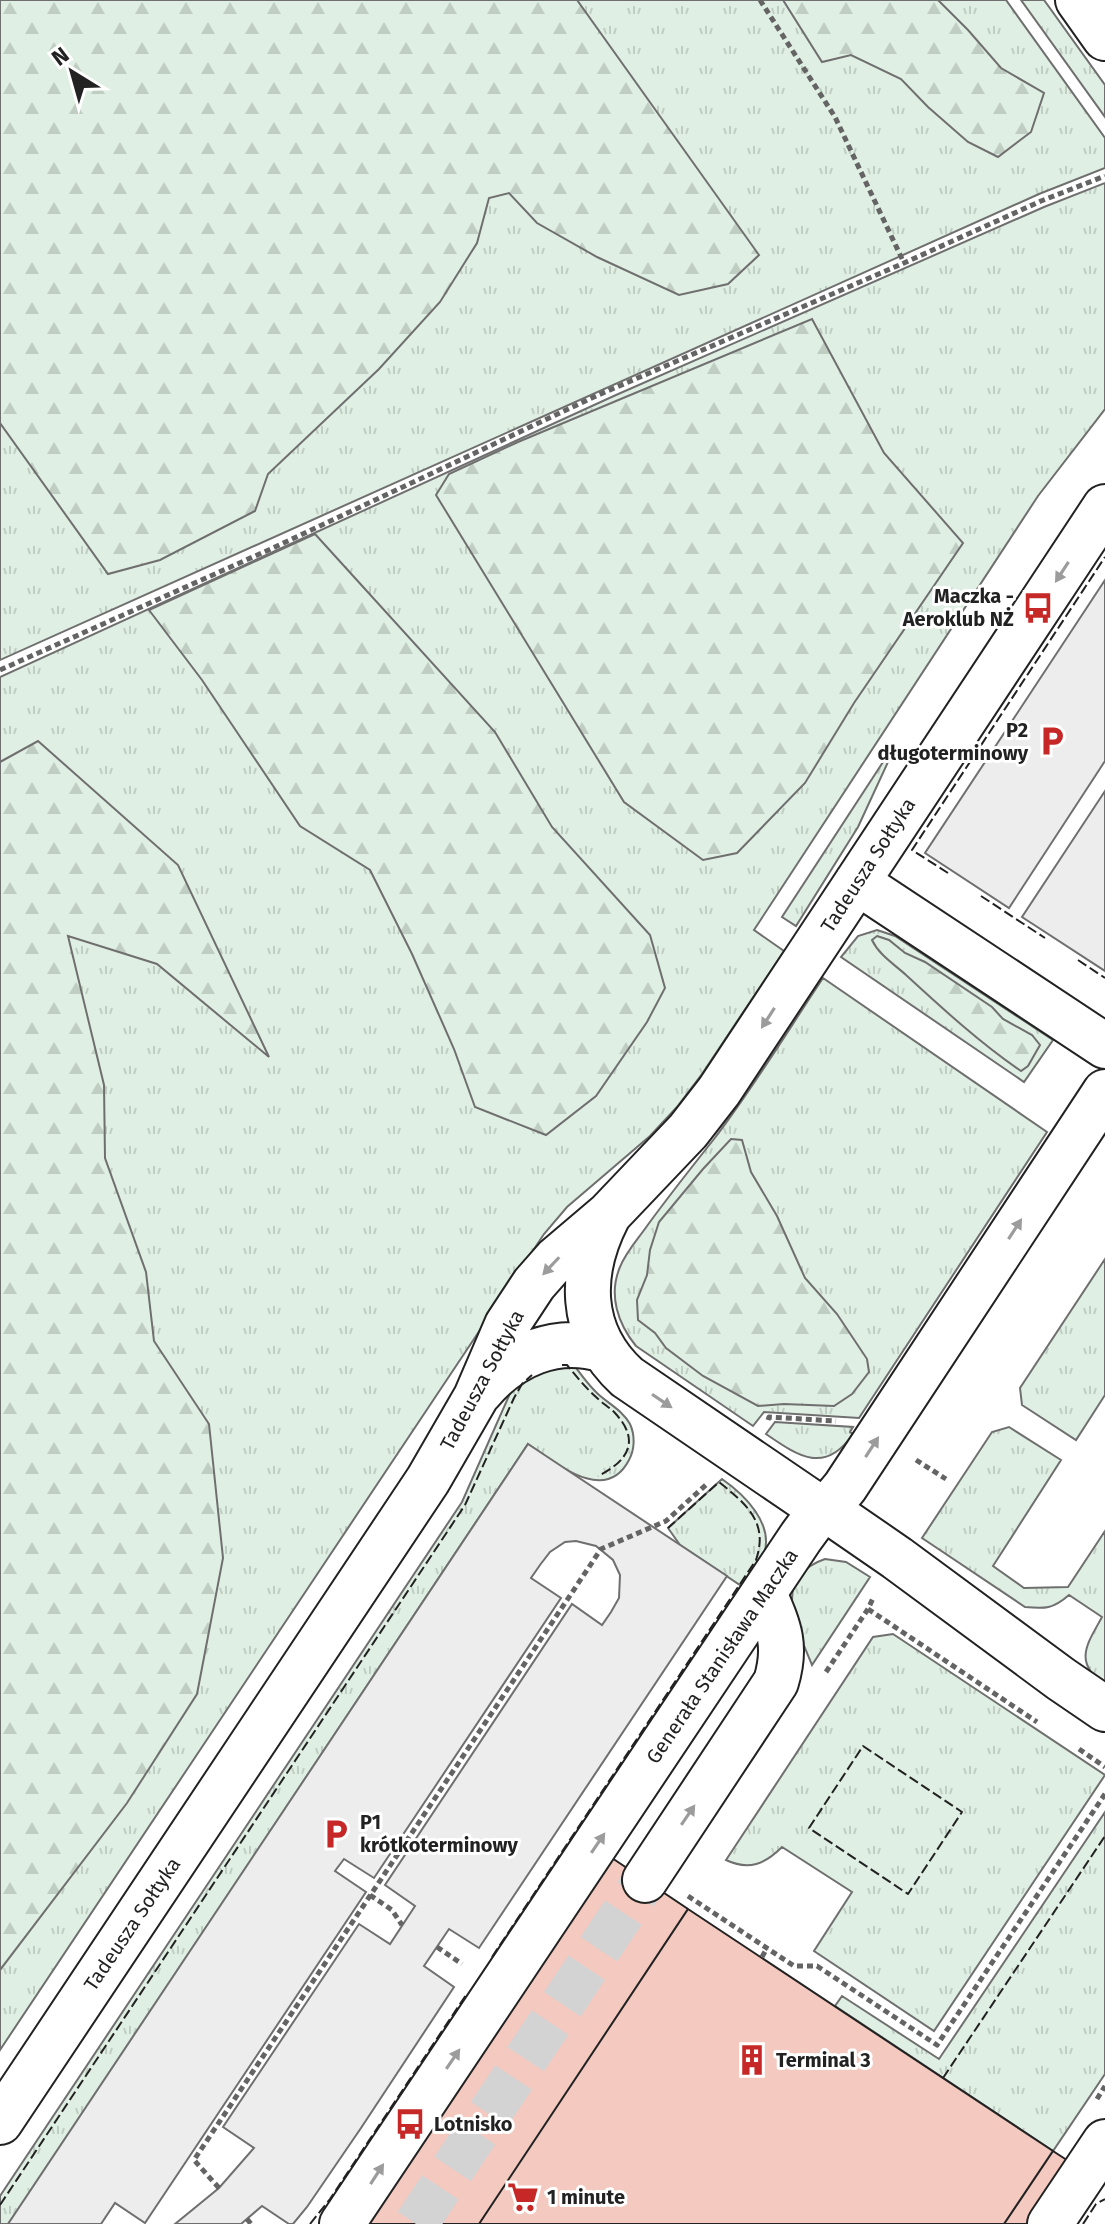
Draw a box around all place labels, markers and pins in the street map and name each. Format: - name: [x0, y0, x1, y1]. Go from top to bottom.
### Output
- place label: Maczka - Aeroklub NŻ: [902, 584, 1014, 631]
- bus stop icon: Maczka - Aeroklub NŻ: [1021, 591, 1055, 625]
- place label: P2 długoterminowy: [878, 718, 1029, 765]
- parking icon: P2 długoterminowy: [1035, 724, 1069, 758]
- place label: P1 krótkoterminowy: [360, 1810, 518, 1857]
- parking icon: P1 krótkoterminowy: [319, 1817, 353, 1851]
- building icon: Terminal 3: [735, 2043, 769, 2077]
- place label: Terminal 3: [776, 2048, 871, 2072]
- bus stop icon: Lotnisko: [393, 2107, 427, 2141]
- place label: Lotnisko: [434, 2112, 513, 2136]
- supermarket icon: 1 minute: [506, 2180, 540, 2214]
- place label: 1 minute: [547, 2185, 625, 2209]

